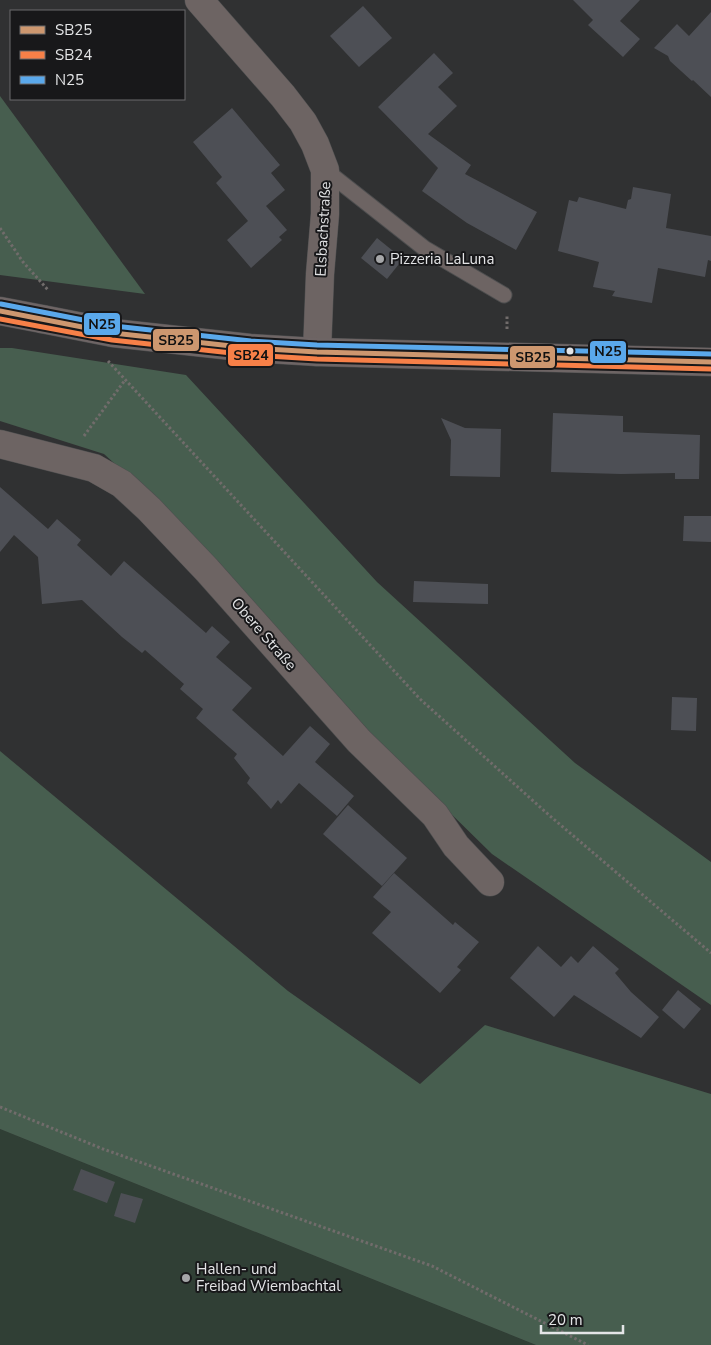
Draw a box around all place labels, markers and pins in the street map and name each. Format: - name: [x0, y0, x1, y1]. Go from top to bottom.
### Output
- place label: Pizzeria LaLuna: [390, 249, 494, 269]
- marker: Pizzeria LaLuna: [374, 253, 386, 265]
- unlabelled marker: [565, 346, 575, 356]
- place label: Hallen- und Freibad Wiembachtal: [196, 1259, 341, 1296]
- marker: Hallen- und Freibad Wiembachtal: [180, 1272, 192, 1284]

